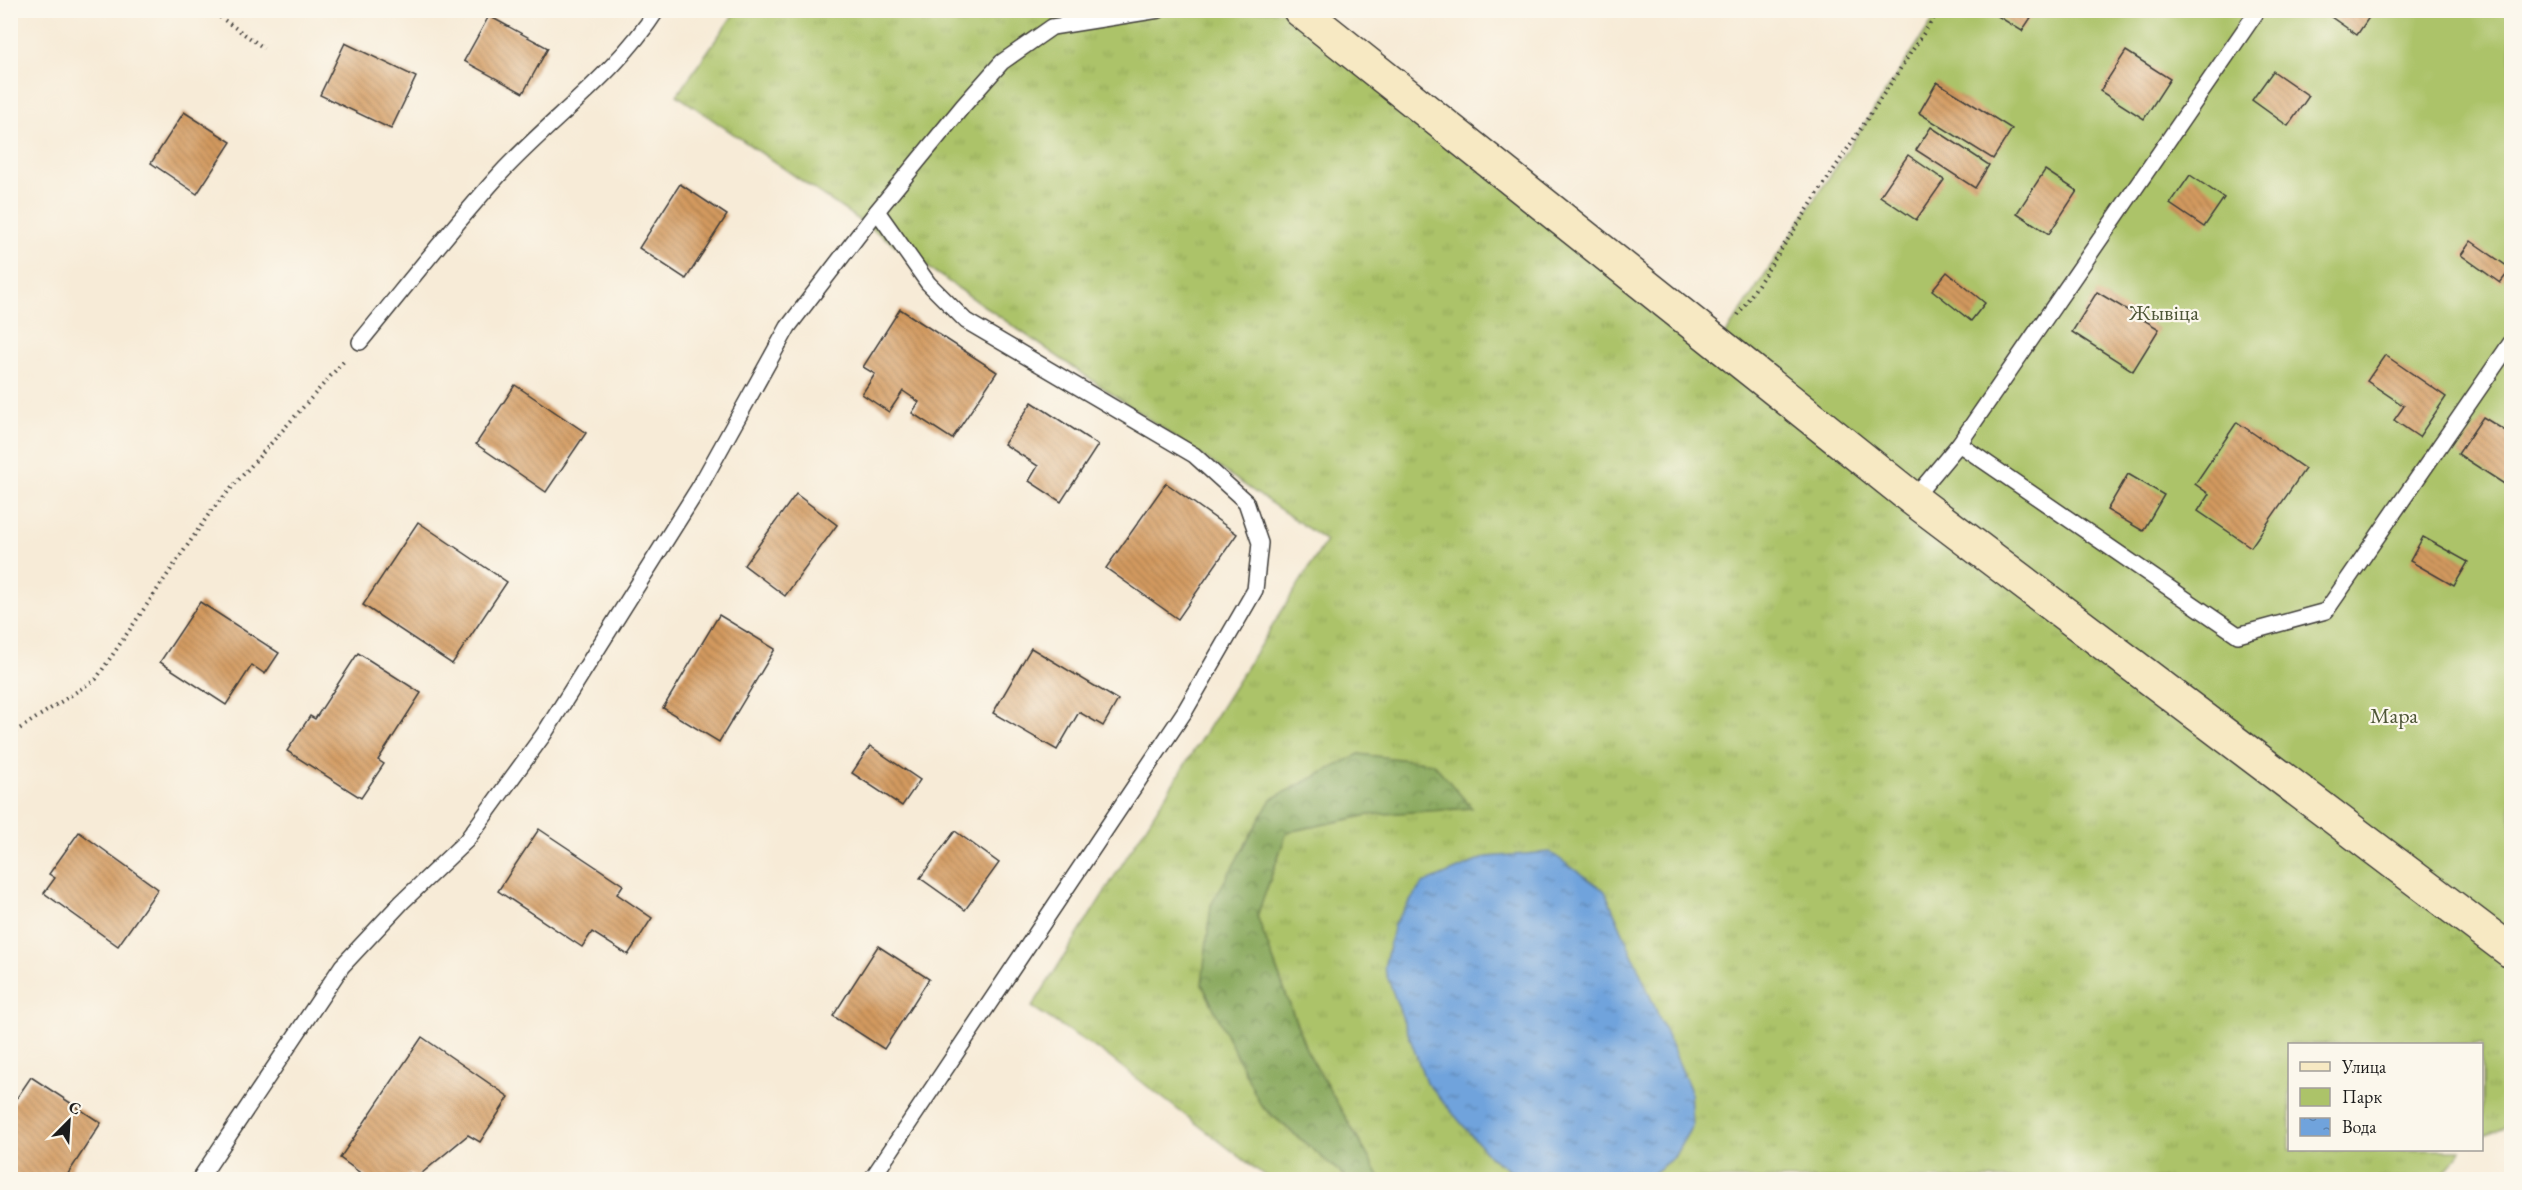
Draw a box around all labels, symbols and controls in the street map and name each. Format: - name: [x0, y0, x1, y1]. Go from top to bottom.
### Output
- park label: Жывіца: [2128, 298, 2199, 327]
- park label: Мара: [2370, 701, 2418, 730]
- legend: [2288, 1043, 2483, 1151]
- text: Улица: [2341, 1055, 2387, 1078]
- text: Парк: [2342, 1085, 2382, 1108]
- north arrow: [39, 1091, 99, 1151]
- text: С: [65, 1096, 84, 1120]
- text: Вода: [2342, 1115, 2377, 1138]

